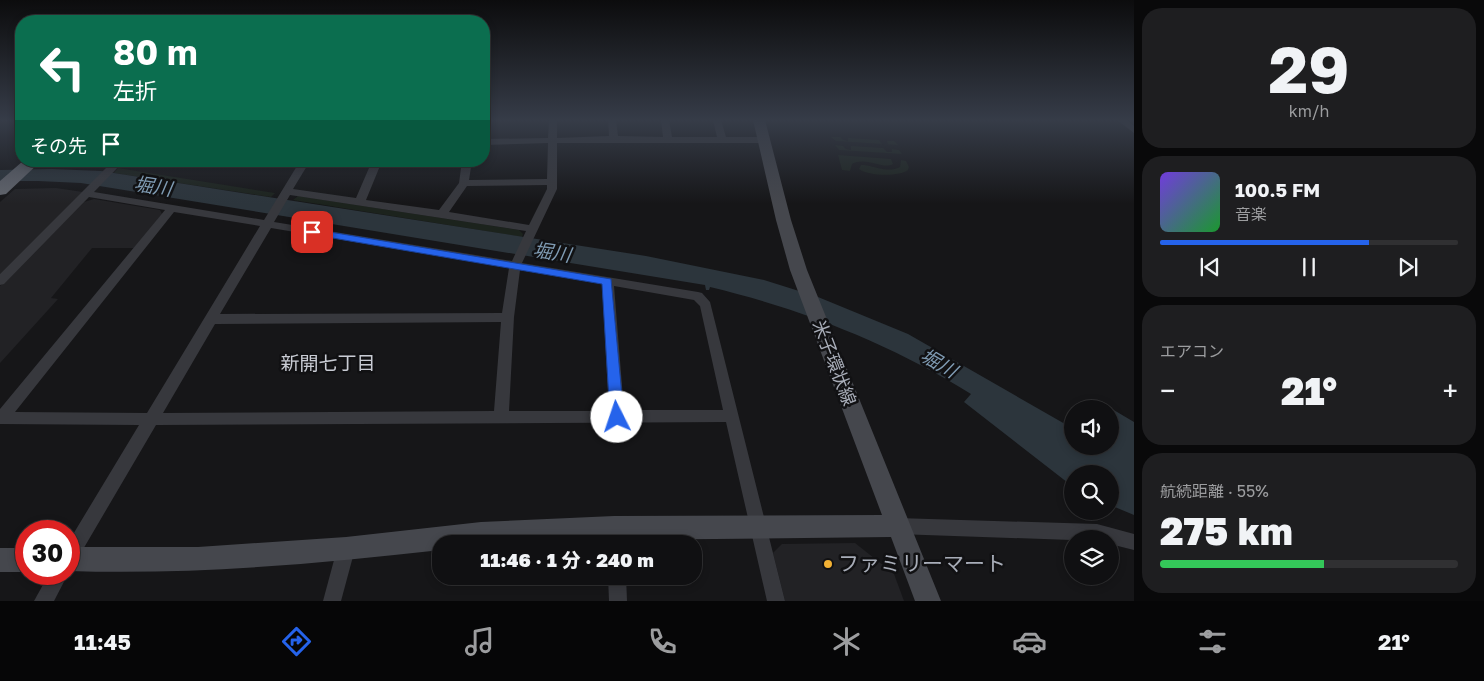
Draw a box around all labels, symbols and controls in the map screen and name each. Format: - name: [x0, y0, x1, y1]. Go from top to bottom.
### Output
- text: 29: [1269, 29, 1349, 107]
- text: 80 m: [113, 31, 198, 73]
- icon: left: [30, 35, 95, 100]
- text: 左折: [113, 77, 157, 104]
- text: km/h: [1289, 101, 1329, 121]
- icon: arrive: [97, 130, 125, 158]
- text: その先: [30, 134, 87, 157]
- water label: 堀川: [133, 171, 176, 200]
- text: 100.5 FM: [1235, 178, 1320, 201]
- text: 音楽: [1235, 204, 1267, 224]
- pin: [291, 211, 333, 253]
- icon: arrive: [298, 218, 326, 246]
- water label: 堀川: [532, 237, 575, 266]
- icon: previous: [1196, 253, 1224, 281]
- icon: pause: [1295, 253, 1323, 281]
- icon: next: [1394, 253, 1422, 281]
- street label: 米子環状線: [809, 317, 861, 409]
- text: エアコン: [1160, 341, 1224, 361]
- water label: 堀川: [917, 343, 963, 383]
- district label: 新開七丁目: [280, 351, 376, 374]
- text: 21°: [1281, 368, 1337, 413]
- text: −: [1160, 374, 1175, 407]
- text: +: [1443, 374, 1458, 407]
- position arrow: [590, 390, 642, 442]
- map controls: [1064, 400, 1119, 585]
- button: sound: [1064, 400, 1119, 455]
- button: search: [1064, 465, 1119, 520]
- text: 航続距離 · 55%: [1160, 481, 1269, 501]
- text: 275 km: [1160, 508, 1293, 553]
- speed limit sign: 30: [15, 520, 80, 585]
- button: layers: [1064, 530, 1119, 585]
- text: 11:46 · 1 分 · 240 m: [480, 548, 654, 571]
- place label: ファミリーマート: [838, 550, 1006, 576]
- marker: ファミリーマート: [822, 558, 834, 570]
- icon: directions: [279, 624, 314, 659]
- icon: music: [462, 624, 497, 659]
- icon: phone: [645, 624, 680, 659]
- icon: climate: [829, 624, 864, 659]
- icon: car: [1012, 624, 1047, 659]
- icon: filters: [1195, 624, 1230, 659]
- text: 11:45: [74, 628, 131, 655]
- text: 21°: [1378, 628, 1410, 655]

